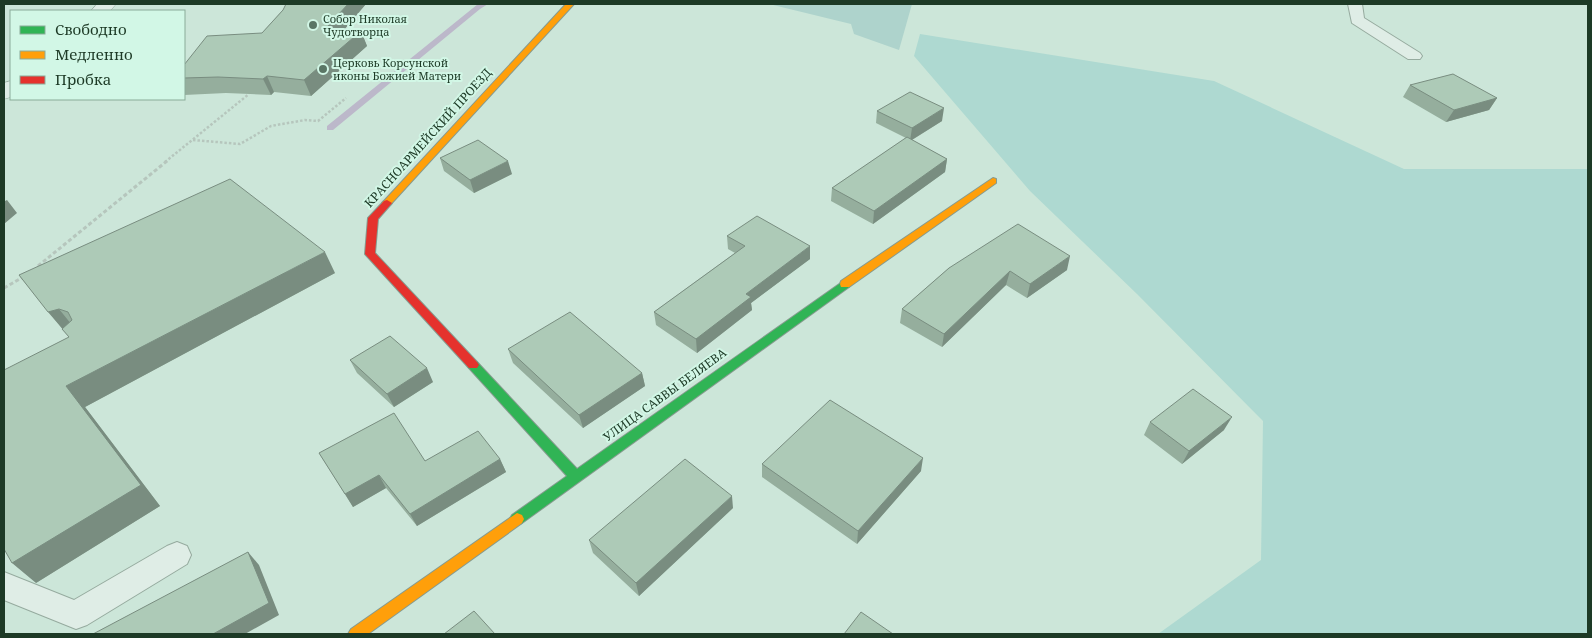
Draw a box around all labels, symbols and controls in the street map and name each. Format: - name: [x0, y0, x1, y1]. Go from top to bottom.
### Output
- legend: [10, 10, 185, 100]
- place label: Собор Николая Чудотворца: [323, 11, 407, 39]
- text: Свободно: [55, 19, 127, 39]
- marker: Собор Николая Чудотворца: [307, 19, 319, 31]
- text: Медленно: [55, 44, 133, 64]
- place label: Церковь Корсунской иконы Божией Матери: [333, 55, 461, 83]
- marker: Церковь Корсунской иконы Божией Матери: [317, 63, 329, 75]
- street label: КРАСНОАРМЕЙСКИЙ ПРОЕЗД: [360, 64, 495, 211]
- text: Пробка: [55, 69, 111, 89]
- street label: УЛИЦА САВВЫ БЕЛЯЕВА: [600, 344, 730, 445]

